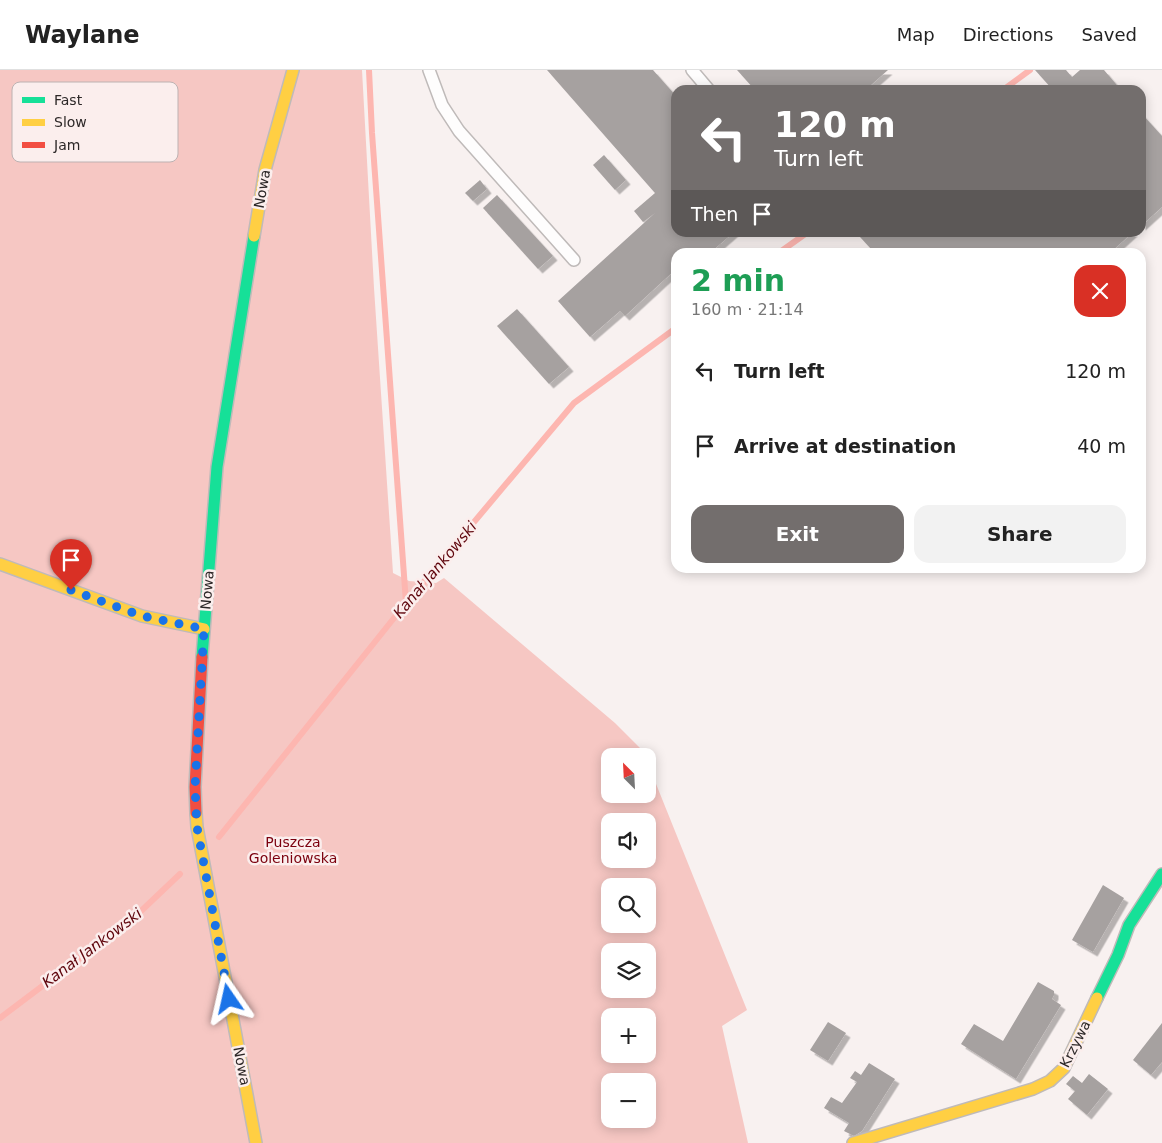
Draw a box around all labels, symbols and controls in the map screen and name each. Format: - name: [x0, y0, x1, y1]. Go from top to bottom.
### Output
- text: Waylane: [25, 21, 140, 49]
- text: Map: [897, 24, 935, 45]
- text: Directions: [963, 24, 1053, 45]
- text: Saved: [1081, 24, 1137, 45]
- legend: [12, 82, 178, 162]
- text: Fast: [54, 92, 83, 108]
- icon: left: [691, 105, 756, 170]
- text: 120 m: [774, 105, 896, 145]
- text: Slow: [54, 114, 87, 130]
- text: Jam: [53, 137, 80, 153]
- text: Turn left: [774, 146, 863, 171]
- street label: Nowa: [251, 168, 273, 210]
- icon: arrive: [748, 200, 776, 228]
- text: Then: [691, 203, 738, 225]
- text: 2 min: [691, 263, 785, 298]
- button: close: [1074, 265, 1126, 317]
- text: 160 m · 21:14: [691, 300, 804, 319]
- icon: left: [691, 357, 719, 385]
- text: Turn left: [734, 360, 825, 382]
- text: 120 m: [1065, 360, 1126, 382]
- icon: arrive: [691, 432, 719, 460]
- text: Arrive at destination: [734, 435, 956, 457]
- text: 40 m: [1077, 435, 1126, 457]
- button: Exit: [691, 505, 904, 563]
- button: Share: [914, 505, 1126, 563]
- water label: Kanał Jankowski: [389, 518, 481, 622]
- pin: [50, 539, 92, 590]
- icon: arrive: [57, 546, 85, 574]
- street label: Nowa: [197, 570, 217, 610]
- north arrow: [601, 748, 656, 802]
- map controls: [601, 748, 656, 1128]
- button: sound: [601, 813, 656, 868]
- park label: Puszcza Goleniowska: [249, 834, 337, 866]
- button: search: [601, 878, 656, 933]
- water label: Kanał Jankowski: [39, 904, 146, 991]
- button: layers: [601, 943, 656, 998]
- position arrow: [202, 972, 254, 1024]
- button: +: [601, 1008, 656, 1063]
- street label: Krzywa: [1056, 1018, 1094, 1070]
- street label: Nowa: [230, 1045, 254, 1087]
- button: −: [601, 1073, 656, 1128]

